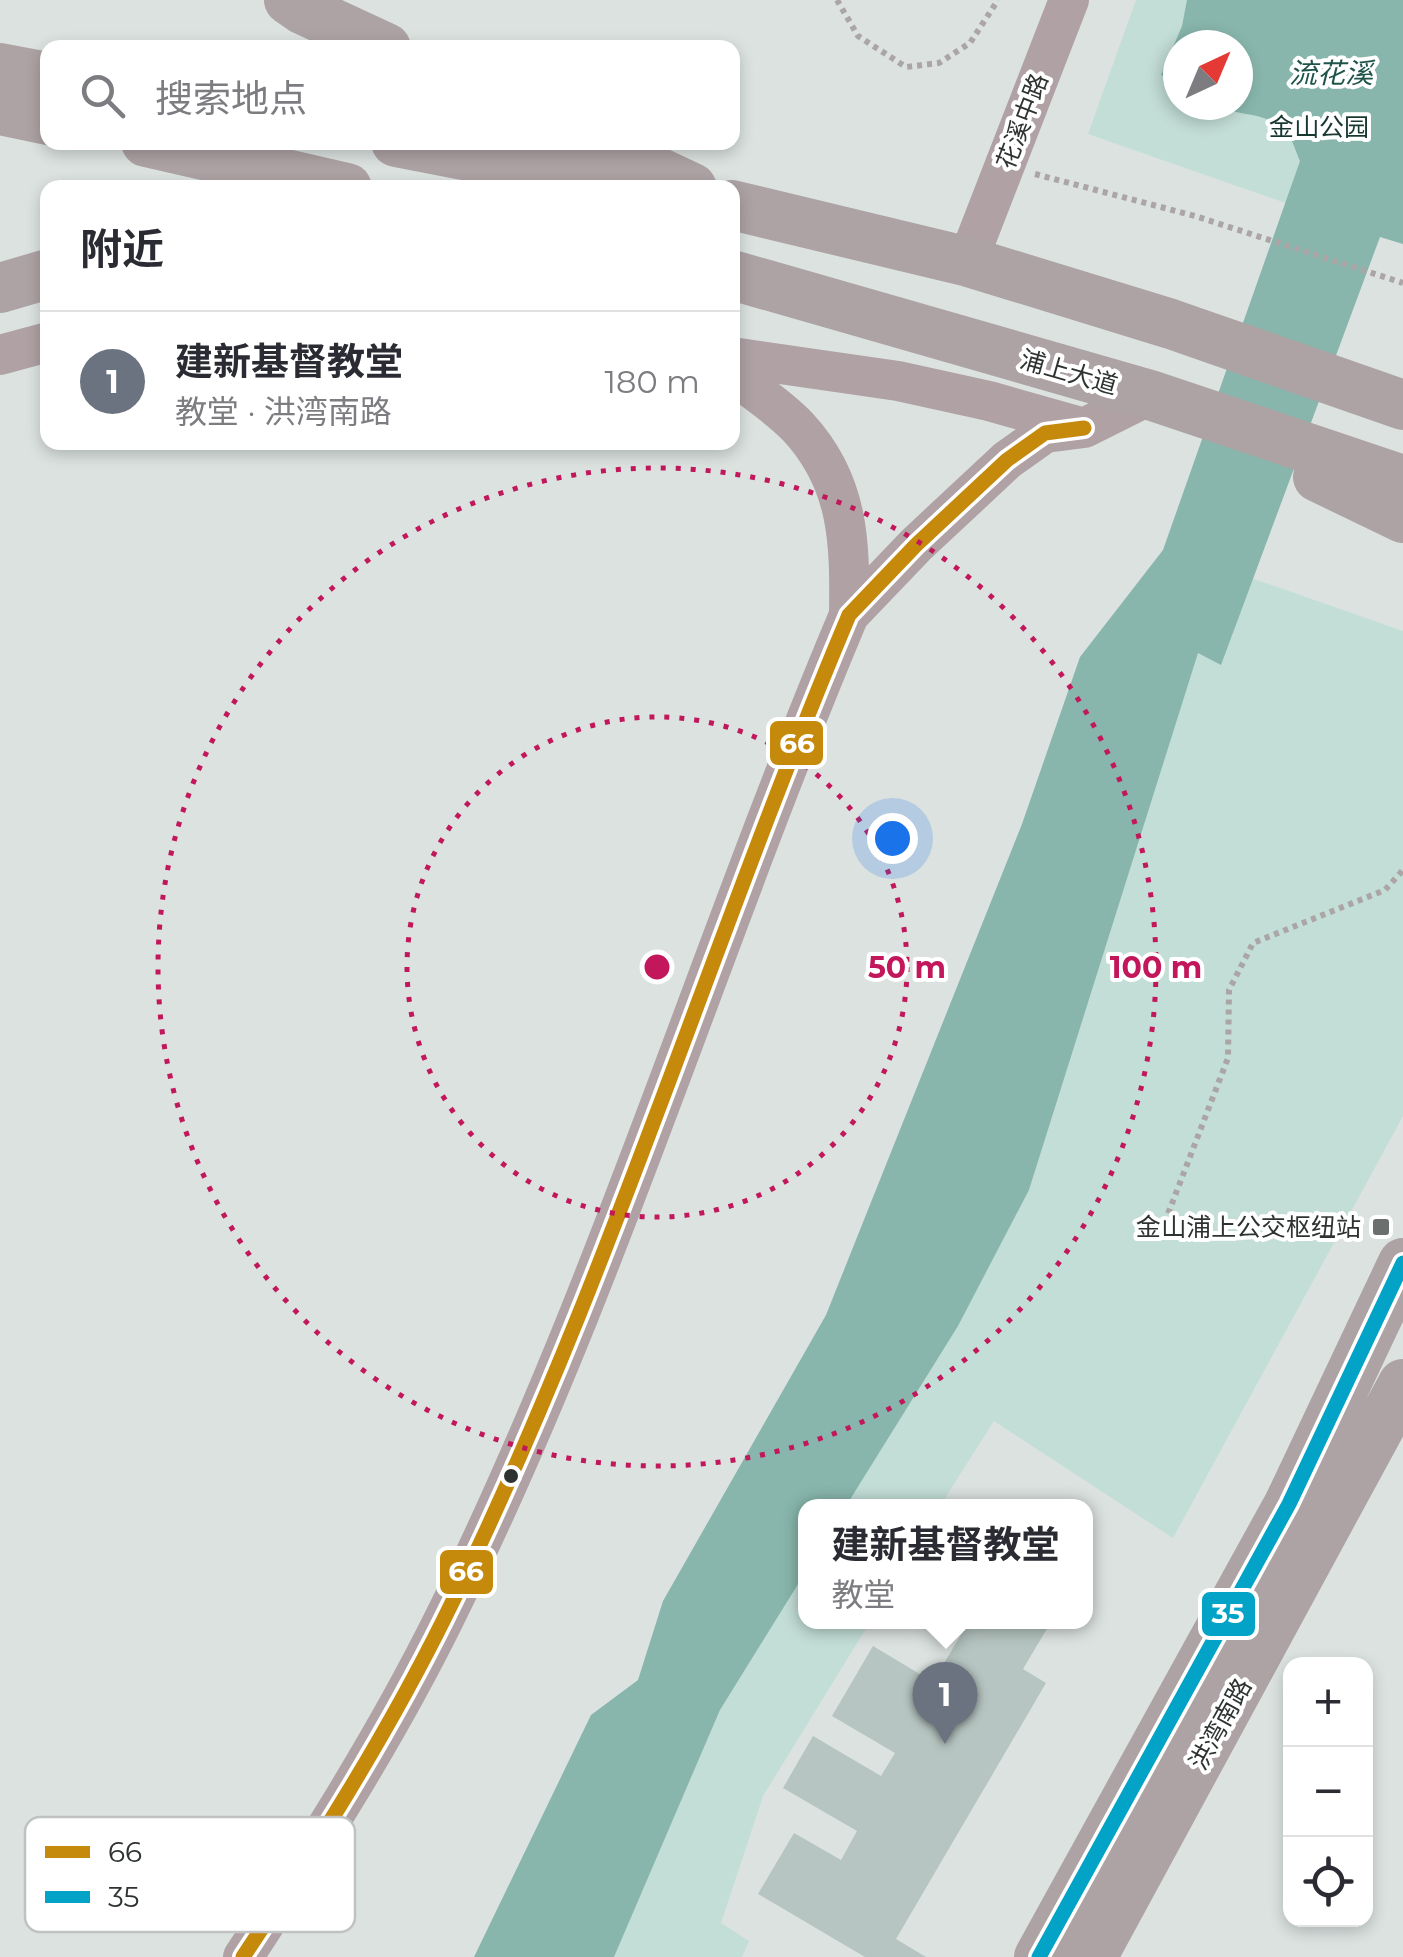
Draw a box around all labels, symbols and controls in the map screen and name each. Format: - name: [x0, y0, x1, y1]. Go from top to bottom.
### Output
- north arrow: [1163, 30, 1253, 120]
- search box: [40, 40, 740, 150]
- water label: 流花溪: [1289, 56, 1376, 90]
- icon: search: [75, 68, 130, 123]
- street label: 花溪中路: [990, 69, 1054, 173]
- text: 搜索地点: [155, 75, 307, 122]
- park label: 金山公园: [1269, 112, 1369, 142]
- text: 附近: [80, 223, 164, 275]
- text: 建新基督教堂: [175, 338, 403, 385]
- street label: 浦上大道: [1017, 344, 1121, 400]
- text: 1: [106, 362, 119, 401]
- text: 180 m: [605, 362, 700, 401]
- text: 教堂 · 洪湾南路: [175, 392, 392, 431]
- line badge: 66: [768, 719, 825, 767]
- text: 66: [779, 726, 815, 760]
- your location: [867, 813, 918, 864]
- centre of rings: [639, 949, 675, 985]
- text: 50 m: [868, 949, 946, 986]
- text: 100 m: [1110, 949, 1202, 986]
- place label: 金山浦上公交枢纽站: [1136, 1212, 1361, 1242]
- marker: 金山浦上公交枢纽站: [1370, 1216, 1392, 1238]
- unlabelled marker: [501, 1466, 521, 1486]
- popup: [798, 1499, 1093, 1629]
- text: 建新基督教堂: [831, 1521, 1060, 1568]
- line badge: 66: [438, 1548, 495, 1596]
- text: 66: [448, 1554, 484, 1588]
- text: 教堂: [831, 1575, 896, 1614]
- line badge: 35: [1200, 1590, 1257, 1638]
- text: 35: [1211, 1596, 1244, 1630]
- map controls: [1283, 1657, 1373, 1927]
- button: +: [1283, 1657, 1373, 1747]
- pin: 1: [912, 1662, 978, 1744]
- street label: 洪湾南路: [1183, 1673, 1257, 1775]
- button: −: [1283, 1747, 1373, 1837]
- legend: [25, 1817, 355, 1932]
- text: 66: [108, 1835, 142, 1869]
- button: locate: [1283, 1837, 1373, 1927]
- text: 35: [108, 1880, 139, 1914]

